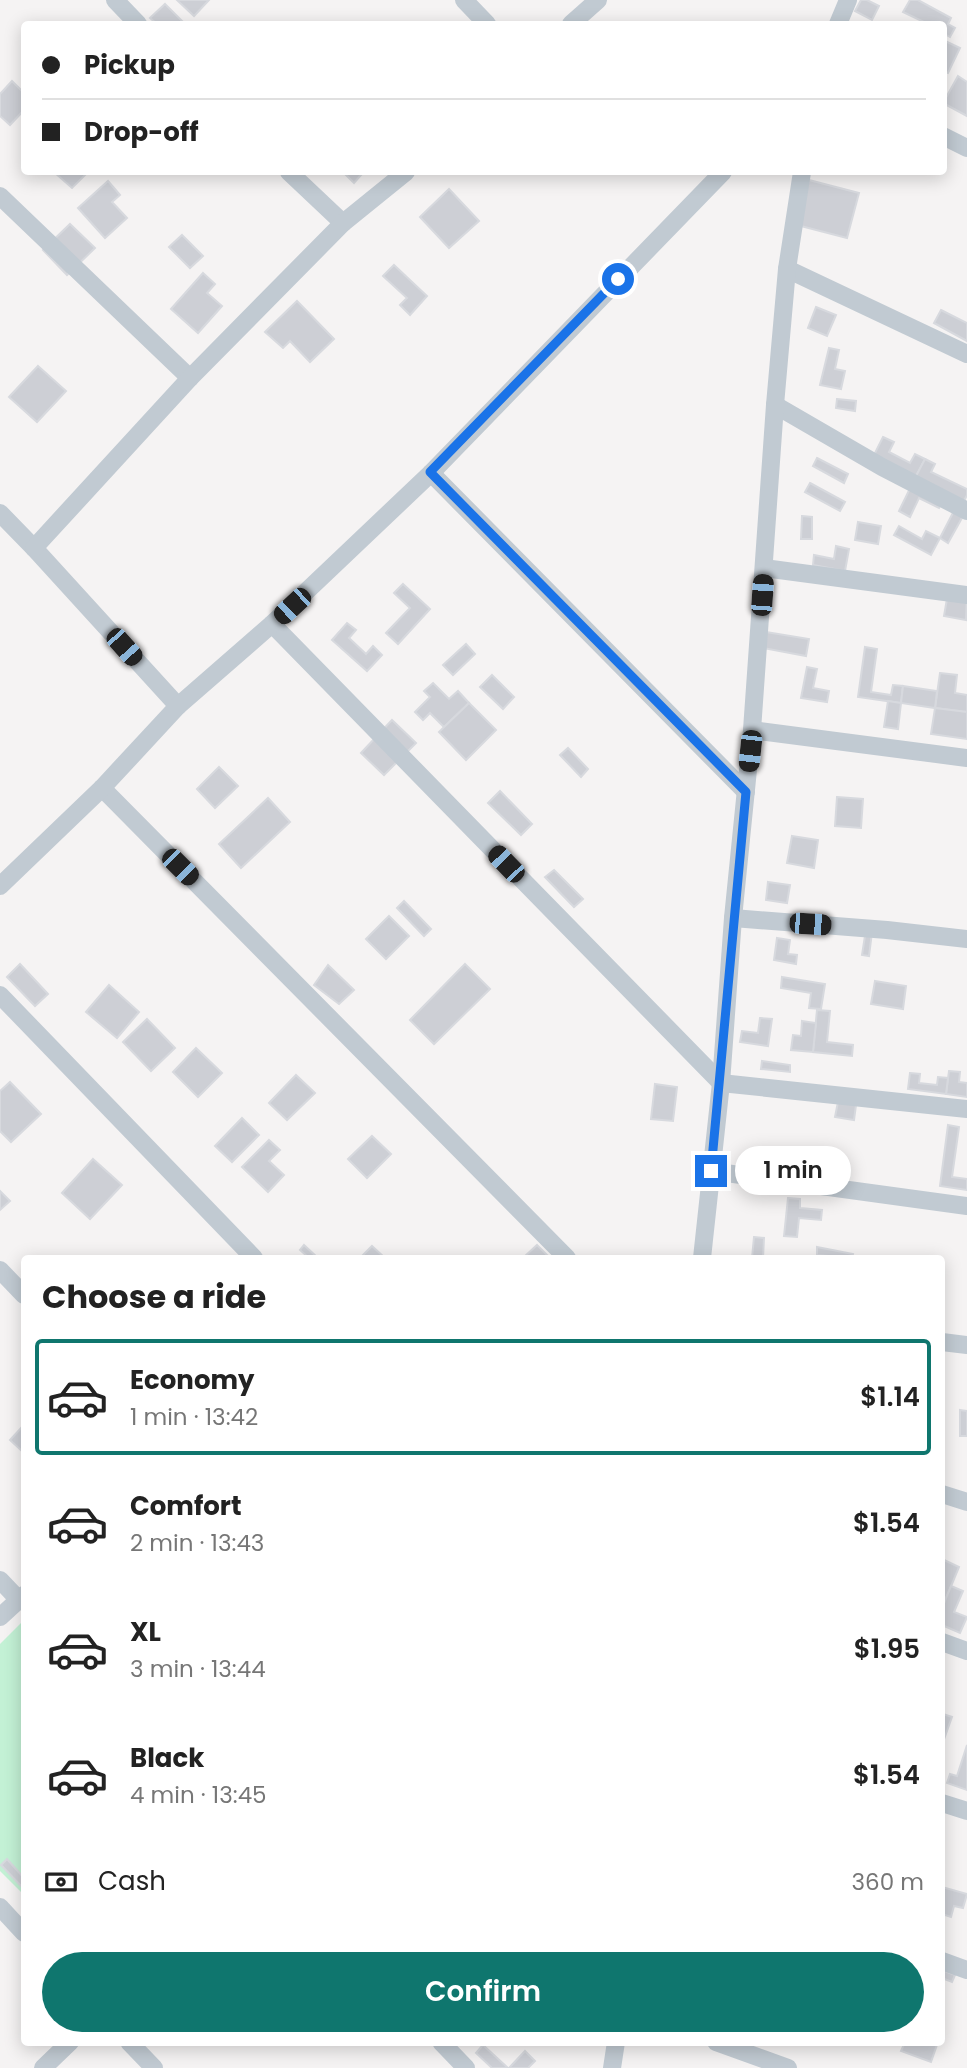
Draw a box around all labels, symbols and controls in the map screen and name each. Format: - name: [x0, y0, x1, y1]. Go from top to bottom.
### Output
- text: Pickup: [84, 47, 175, 83]
- text: Drop-off: [84, 114, 199, 150]
- route start: [602, 263, 634, 295]
- car: [751, 573, 774, 617]
- car: [270, 584, 315, 628]
- car: [103, 624, 146, 670]
- car: [738, 729, 763, 773]
- car: [484, 842, 529, 886]
- car: [158, 845, 203, 889]
- car: [789, 912, 832, 936]
- callout: 1 min: [736, 1146, 851, 1196]
- text: 1 min: [763, 1154, 823, 1186]
- route end: [695, 1155, 727, 1187]
- text: Choose a ride: [42, 1274, 266, 1319]
- text: Economy: [130, 1362, 254, 1398]
- icon: car: [46, 1366, 109, 1429]
- text: $1.14: [860, 1379, 920, 1415]
- text: 1 min · 13:42: [130, 1401, 258, 1433]
- text: Comfort: [130, 1488, 242, 1524]
- icon: car: [46, 1492, 109, 1555]
- text: $1.54: [853, 1505, 920, 1541]
- text: 2 min · 13:43: [130, 1527, 264, 1559]
- text: XL: [130, 1614, 161, 1650]
- icon: car: [46, 1618, 109, 1681]
- text: $1.95: [854, 1631, 920, 1667]
- text: 3 min · 13:44: [130, 1653, 266, 1685]
- text: Black: [130, 1740, 204, 1776]
- icon: car: [46, 1744, 109, 1807]
- text: $1.54: [853, 1757, 920, 1793]
- text: 4 min · 13:45: [130, 1779, 267, 1811]
- icon: cash: [42, 1863, 80, 1901]
- text: Cash: [98, 1863, 166, 1899]
- text: 360 m: [852, 1866, 924, 1898]
- button: Confirm: [42, 1952, 924, 2032]

